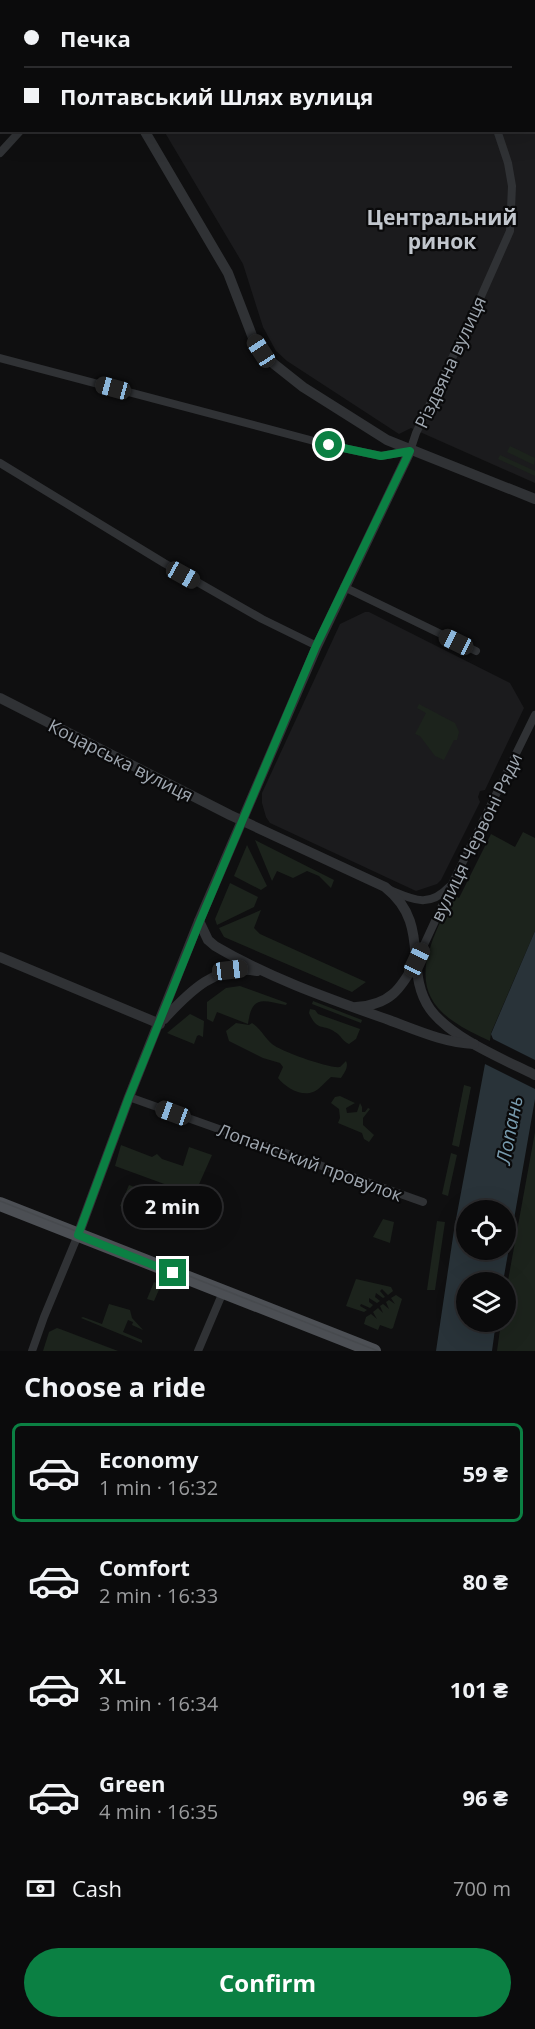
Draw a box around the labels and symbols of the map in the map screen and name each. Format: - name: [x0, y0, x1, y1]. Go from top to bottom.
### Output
- district label: Центральний ринок: [367, 203, 517, 255]
- street label: Різдвяна вулиця: [409, 292, 491, 432]
- car: [244, 331, 278, 371]
- car: [93, 375, 133, 401]
- route start: [315, 431, 342, 458]
- car: [163, 558, 203, 592]
- car: [436, 626, 476, 658]
- street label: Коцарська вулиця: [44, 713, 198, 807]
- street label: вулиця Червоні Ряди: [425, 749, 527, 925]
- car: [401, 940, 433, 980]
- car: [211, 959, 249, 981]
- water label: Лопань: [489, 1093, 529, 1168]
- car: [153, 1098, 193, 1128]
- street label: Лопанський провулок: [214, 1117, 406, 1207]
- callout: 2 min: [124, 1186, 222, 1228]
- route end: [159, 1259, 186, 1286]

